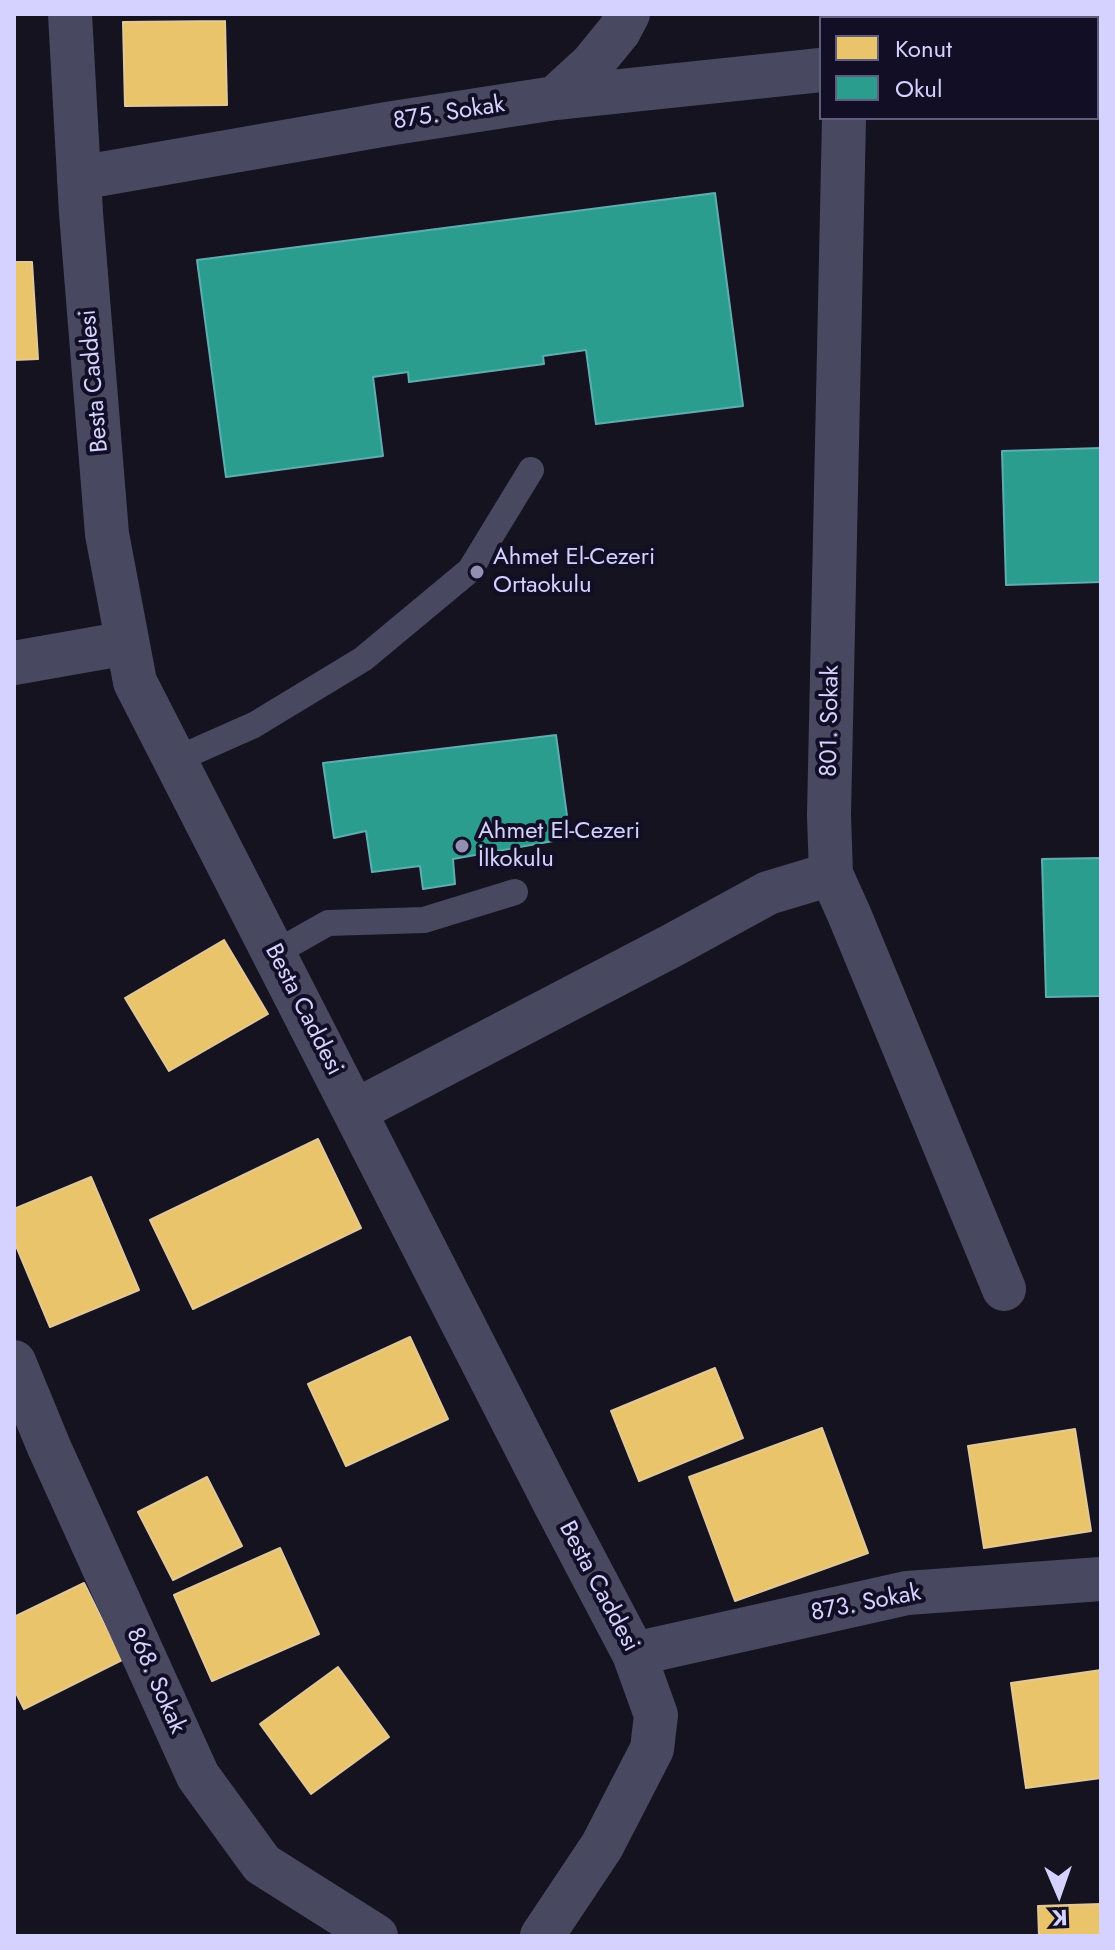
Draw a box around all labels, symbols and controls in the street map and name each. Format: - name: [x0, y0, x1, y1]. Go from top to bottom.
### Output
- legend: [819, 16, 1099, 120]
- text: Konut: [895, 31, 952, 66]
- text: Okul: [895, 71, 942, 106]
- street label: 875. Sokak: [391, 91, 507, 137]
- street label: Besta Caddesi: [74, 308, 116, 454]
- place label: Ahmet El-Cezeri Ortaokulu: [493, 544, 655, 600]
- marker: Ahmet El-Cezeri Ortaokulu: [468, 563, 486, 581]
- street label: 801. Sokak: [816, 665, 846, 777]
- place label: Ahmet El-Cezeri İlkokulu: [478, 818, 640, 874]
- marker: Ahmet El-Cezeri İlkokulu: [453, 837, 471, 855]
- street label: Besta Caddesi: [258, 940, 348, 1080]
- street label: Besta Caddesi: [552, 1517, 644, 1657]
- street label: 873. Sokak: [809, 1579, 923, 1629]
- street label: 868. Sokak: [119, 1624, 191, 1738]
- north arrow: [1019, 1854, 1099, 1934]
- text: K: [1052, 1902, 1068, 1934]

